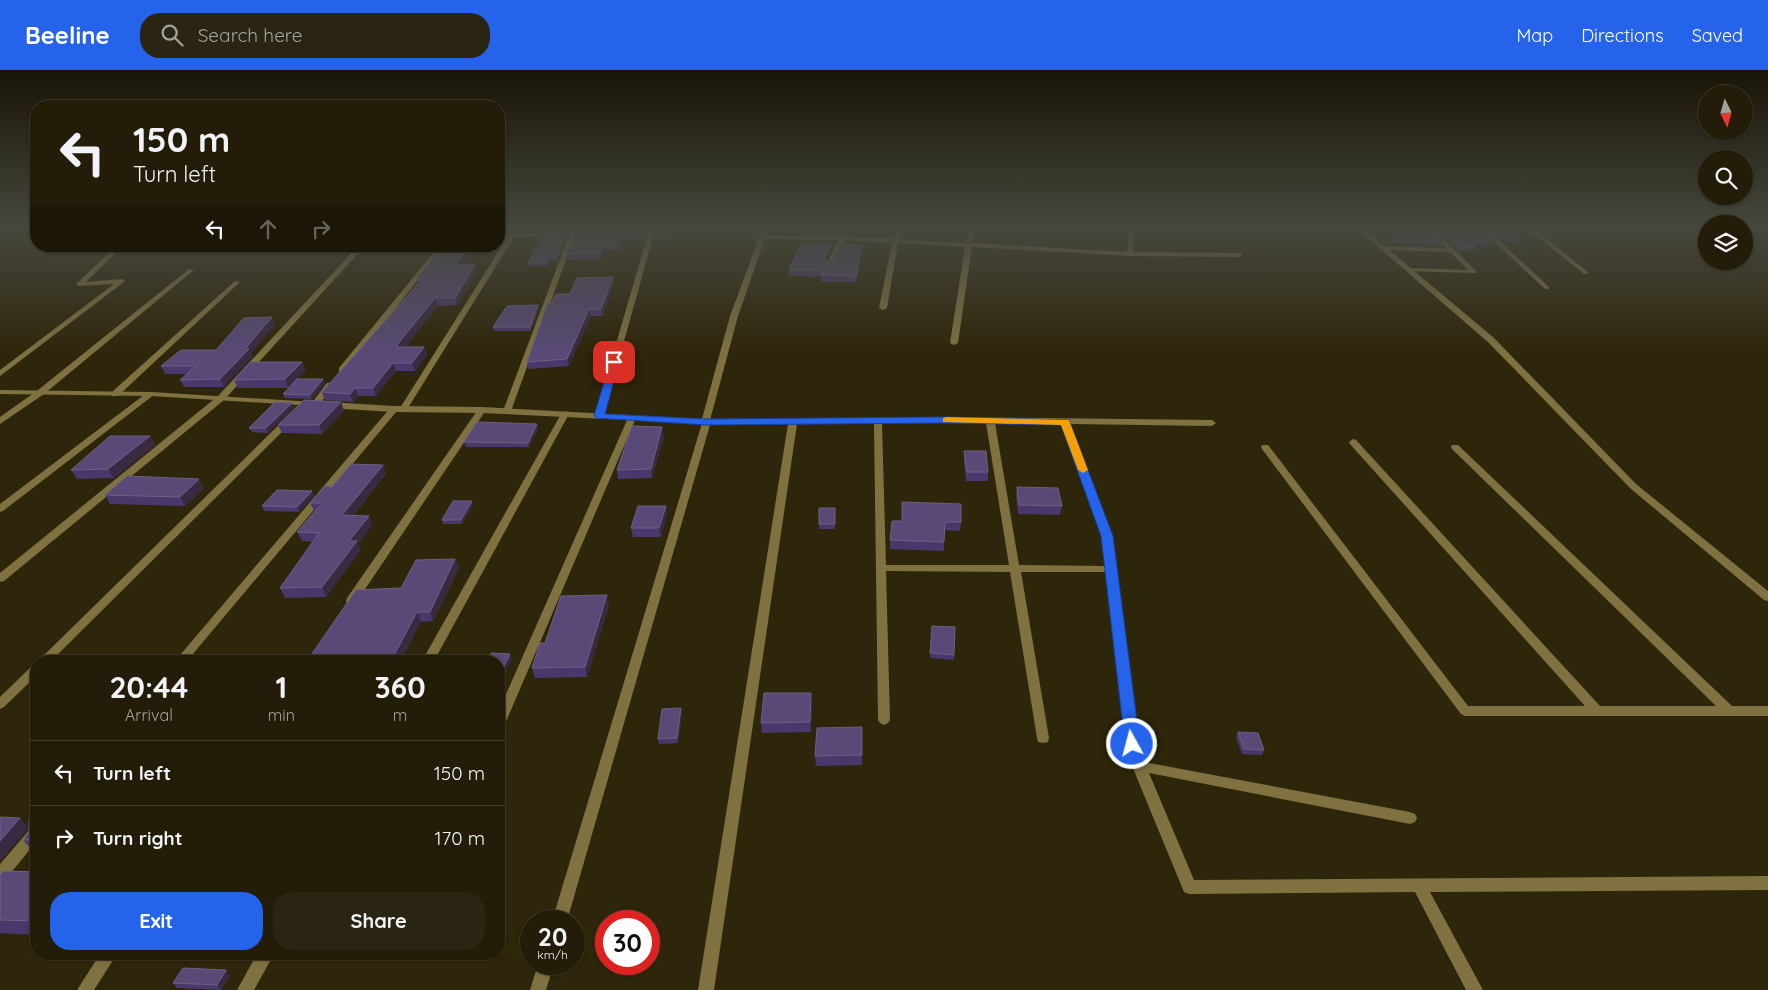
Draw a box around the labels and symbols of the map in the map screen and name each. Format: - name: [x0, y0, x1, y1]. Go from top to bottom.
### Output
- north arrow: [1698, 85, 1752, 140]
- pin: [593, 341, 635, 383]
- position arrow: [1105, 717, 1157, 769]
- speed limit sign: 30: [595, 910, 660, 975]

